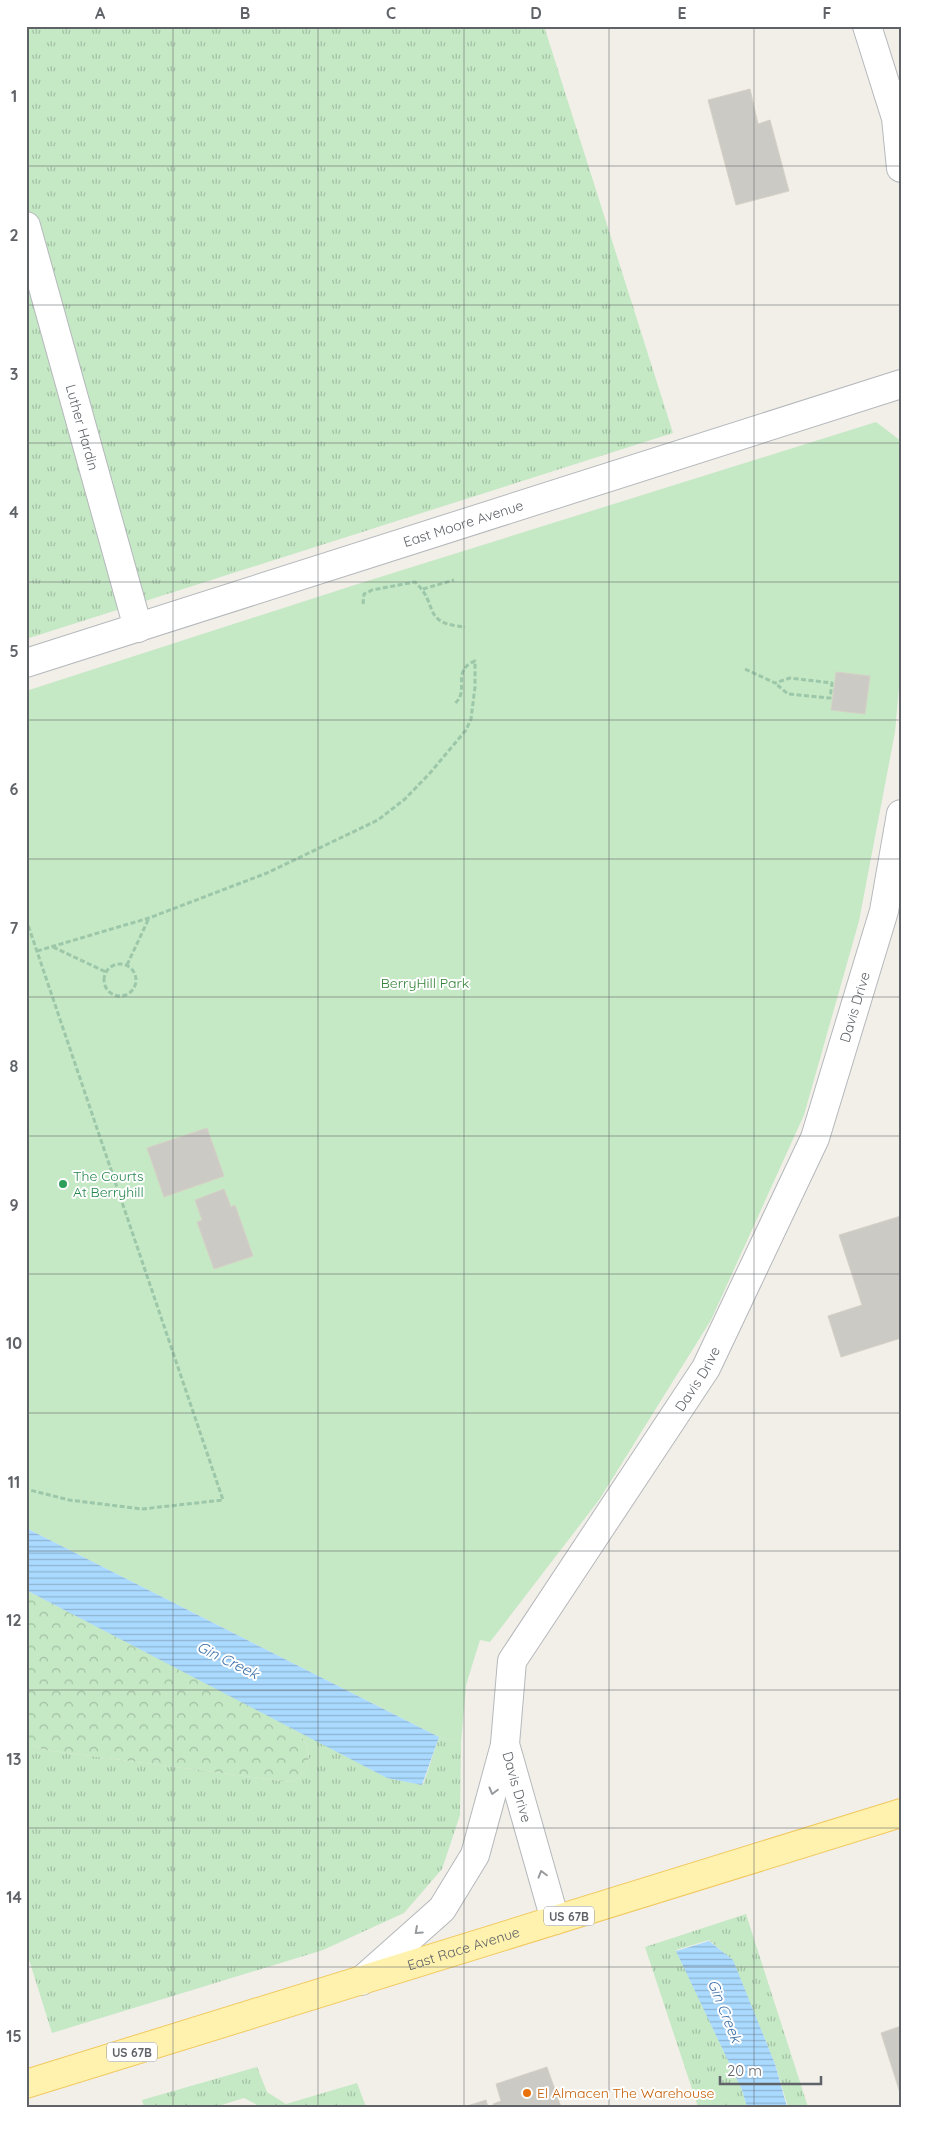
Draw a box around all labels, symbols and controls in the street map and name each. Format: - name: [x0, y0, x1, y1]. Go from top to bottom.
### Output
- text: A: [95, 3, 106, 23]
- text: B: [240, 3, 250, 23]
- text: C: [386, 3, 396, 23]
- text: D: [530, 3, 542, 23]
- text: E: [677, 3, 687, 23]
- text: F: [823, 3, 832, 23]
- text: 1: [11, 86, 17, 106]
- text: 2: [9, 225, 19, 245]
- text: 3: [10, 364, 18, 384]
- street label: Luther Hardin: [62, 382, 103, 472]
- street label: East Moore Avenue: [401, 496, 526, 551]
- text: 4: [9, 502, 19, 522]
- text: 5: [9, 641, 19, 661]
- text: 6: [10, 779, 19, 799]
- text: 7: [10, 918, 19, 938]
- street label: Davis Drive: [836, 970, 874, 1045]
- park label: BerryHill Park: [381, 974, 469, 992]
- text: 8: [10, 1056, 19, 1076]
- place label: The Courts At Berryhill: [73, 1167, 144, 1201]
- marker: The Courts At Berryhill: [57, 1178, 69, 1190]
- text: 9: [9, 1195, 19, 1215]
- text: 10: [6, 1333, 22, 1353]
- street label: Davis Drive: [671, 1343, 724, 1415]
- text: 11: [8, 1472, 20, 1492]
- text: 12: [6, 1610, 22, 1630]
- water label: Gin Creek: [194, 1637, 264, 1684]
- text: 13: [7, 1749, 21, 1769]
- street label: Davis Drive: [498, 1749, 536, 1825]
- one-way arrow: [488, 1786, 498, 1794]
- one-way arrow: [537, 1869, 548, 1878]
- text: 14: [6, 1887, 22, 1907]
- road number: US 67B: [544, 1906, 594, 1925]
- street label: East Race Avenue: [405, 1923, 522, 1974]
- one-way arrow: [415, 1925, 424, 1934]
- water label: Gin Creek: [704, 1977, 747, 2047]
- text: 15: [6, 2026, 22, 2046]
- road number: US 67B: [107, 2042, 157, 2062]
- scale bar: [720, 2053, 821, 2085]
- text: 20 m: [727, 2061, 762, 2080]
- place label: El Almacen The Warehouse: [537, 2084, 715, 2102]
- marker: El Almacen The Warehouse: [521, 2087, 533, 2099]

